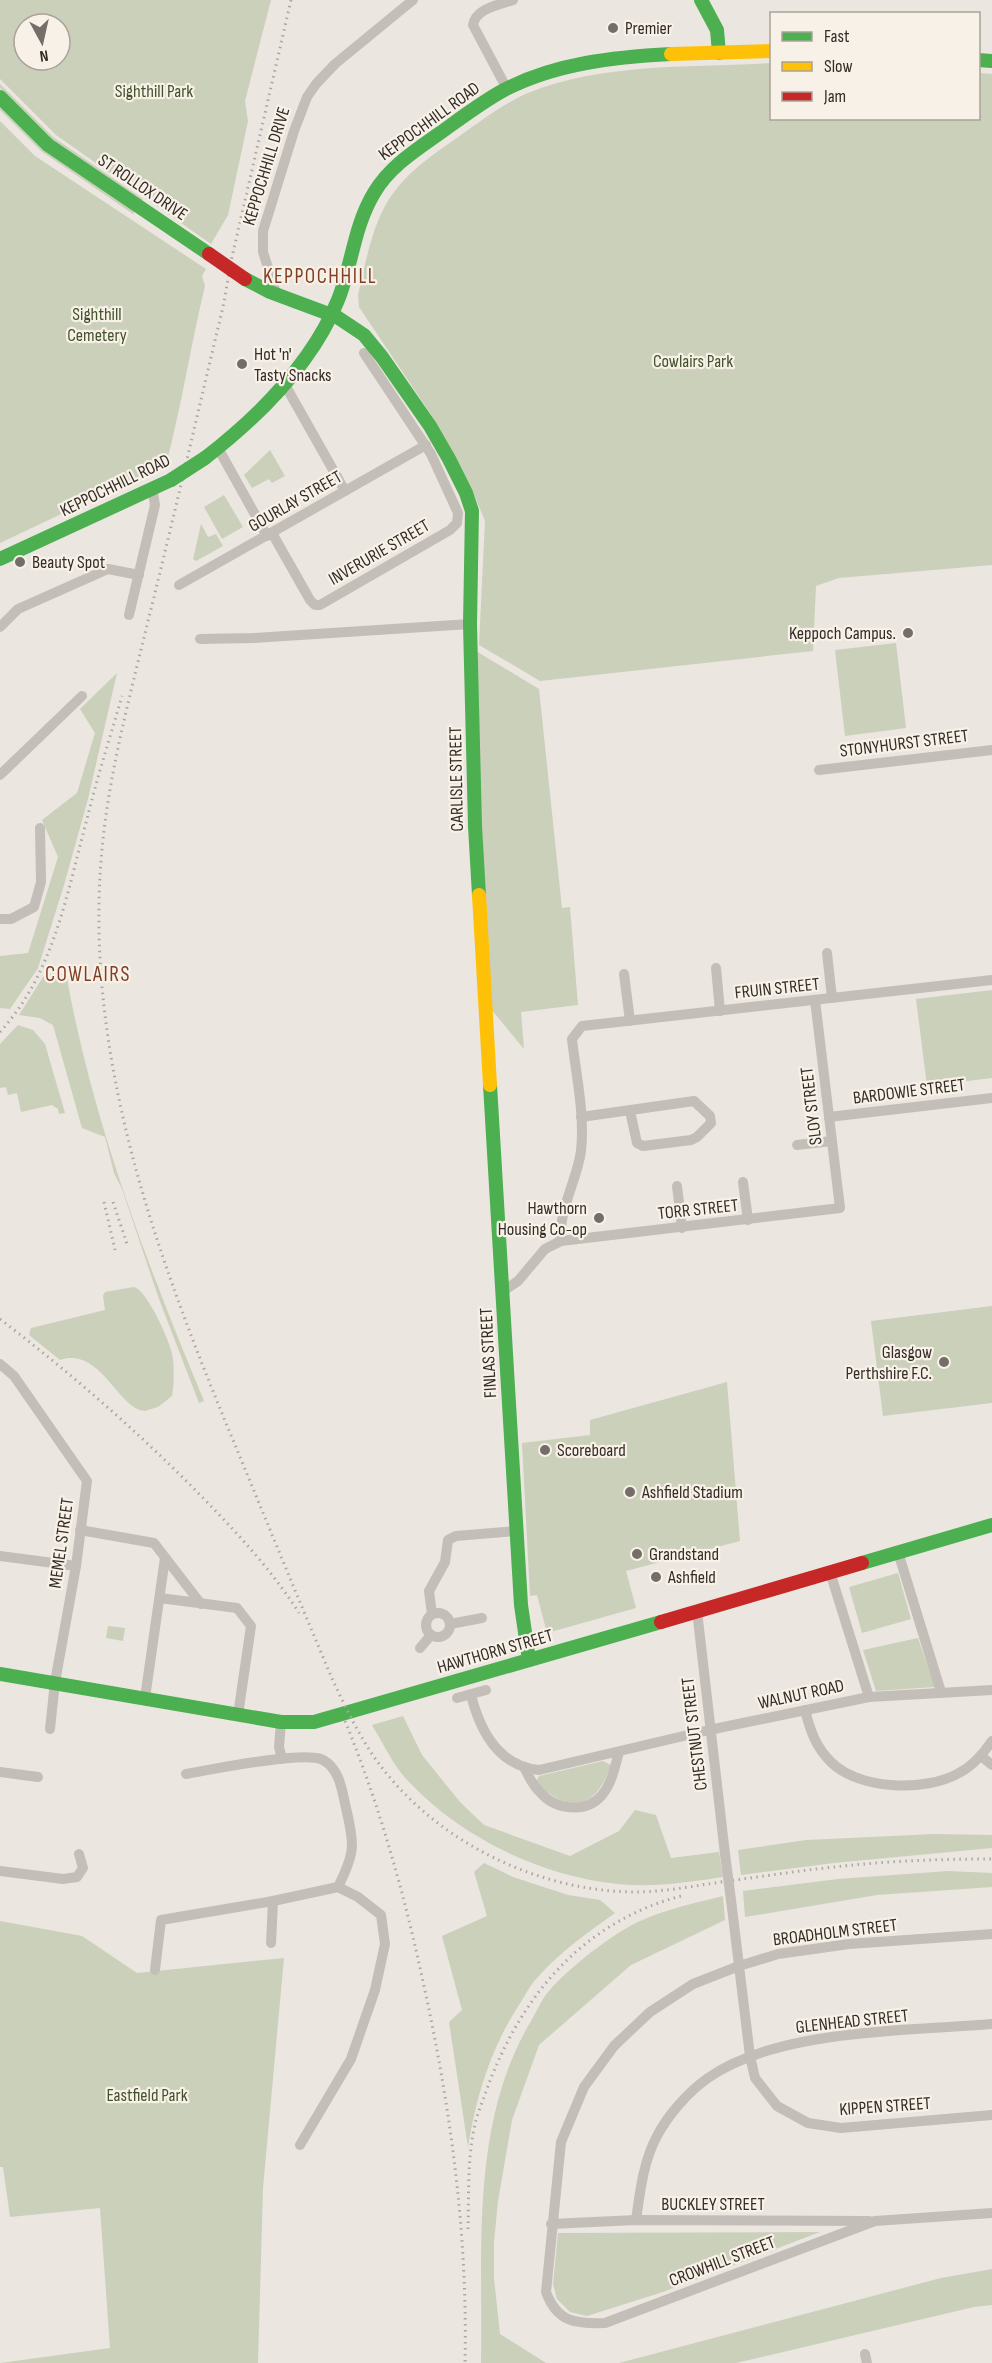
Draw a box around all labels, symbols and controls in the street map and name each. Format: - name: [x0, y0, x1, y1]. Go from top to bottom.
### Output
- north arrow: [12, 12, 72, 72]
- legend: [770, 12, 980, 120]
- place label: Premier: [625, 18, 672, 39]
- marker: Premier: [606, 21, 620, 35]
- text: Fast: [824, 26, 850, 47]
- text: N: [38, 45, 49, 65]
- text: Slow: [824, 56, 853, 77]
- street label: KEPPOCHHILL ROAD: [375, 78, 484, 165]
- park label: Sighthill Park: [115, 81, 193, 102]
- text: Jam: [823, 86, 846, 107]
- street label: KEPPOCHHILL DRIVE: [238, 104, 294, 228]
- street label: ST ROLLOX DRIVE: [94, 150, 191, 225]
- district label: KEPPOCHHILL: [263, 264, 377, 289]
- park label: Sighthill Cemetery: [67, 304, 127, 346]
- place label: Hot 'n' Tasty Snacks: [254, 344, 331, 386]
- park label: Cowlairs Park: [653, 351, 733, 372]
- marker: Hot 'n' Tasty Snacks: [235, 357, 249, 371]
- street label: KEPPOCHHILL ROAD: [57, 450, 174, 521]
- street label: GOURLAY STREET: [245, 466, 346, 537]
- street label: INVERURIE STREET: [325, 515, 433, 590]
- place label: Beauty Spot: [32, 552, 106, 573]
- marker: Beauty Spot: [13, 555, 27, 569]
- place label: Keppoch Campus.: [789, 623, 896, 644]
- marker: Keppoch Campus.: [901, 626, 915, 640]
- street label: STONYHURST STREET: [838, 725, 970, 762]
- street label: CARLISLE STREET: [445, 726, 468, 832]
- district label: COWLAIRS: [45, 962, 131, 987]
- street label: FRUIN STREET: [734, 974, 821, 1003]
- street label: SLOY STREET: [796, 1066, 827, 1146]
- street label: BARDOWIE STREET: [852, 1074, 966, 1109]
- street label: TORR STREET: [657, 1195, 739, 1224]
- place label: Hawthorn Housing Co-op: [498, 1198, 587, 1240]
- marker: Hawthorn Housing Co-op: [592, 1211, 606, 1225]
- street label: FINLAS STREET: [476, 1307, 501, 1399]
- place label: Glasgow Perthshire F.C.: [845, 1342, 932, 1384]
- marker: Glasgow Perthshire F.C.: [937, 1355, 951, 1369]
- place label: Scoreboard: [557, 1440, 626, 1461]
- marker: Scoreboard: [538, 1443, 552, 1457]
- place label: Ashfield Stadium: [641, 1482, 743, 1503]
- marker: Ashfield Stadium: [623, 1485, 637, 1499]
- street label: MEMEL STREET: [45, 1497, 78, 1590]
- place label: Grandstand: [649, 1544, 719, 1565]
- marker: Grandstand: [630, 1547, 644, 1561]
- place label: Ashfield: [667, 1567, 716, 1588]
- marker: Ashfield: [649, 1570, 663, 1584]
- street label: HAWTHORN STREET: [435, 1625, 555, 1678]
- street label: WALNUT ROAD: [756, 1675, 846, 1714]
- street label: CHESTNUT STREET: [677, 1676, 712, 1792]
- street label: BROADHOLM STREET: [772, 1914, 898, 1951]
- street label: GLENHEAD STREET: [795, 2005, 910, 2038]
- park label: Eastfield Park: [106, 2085, 188, 2106]
- street label: KIPPEN STREET: [839, 2093, 932, 2120]
- street label: BUCKLEY STREET: [661, 2194, 765, 2215]
- street label: CROWHILL STREET: [666, 2232, 778, 2291]

